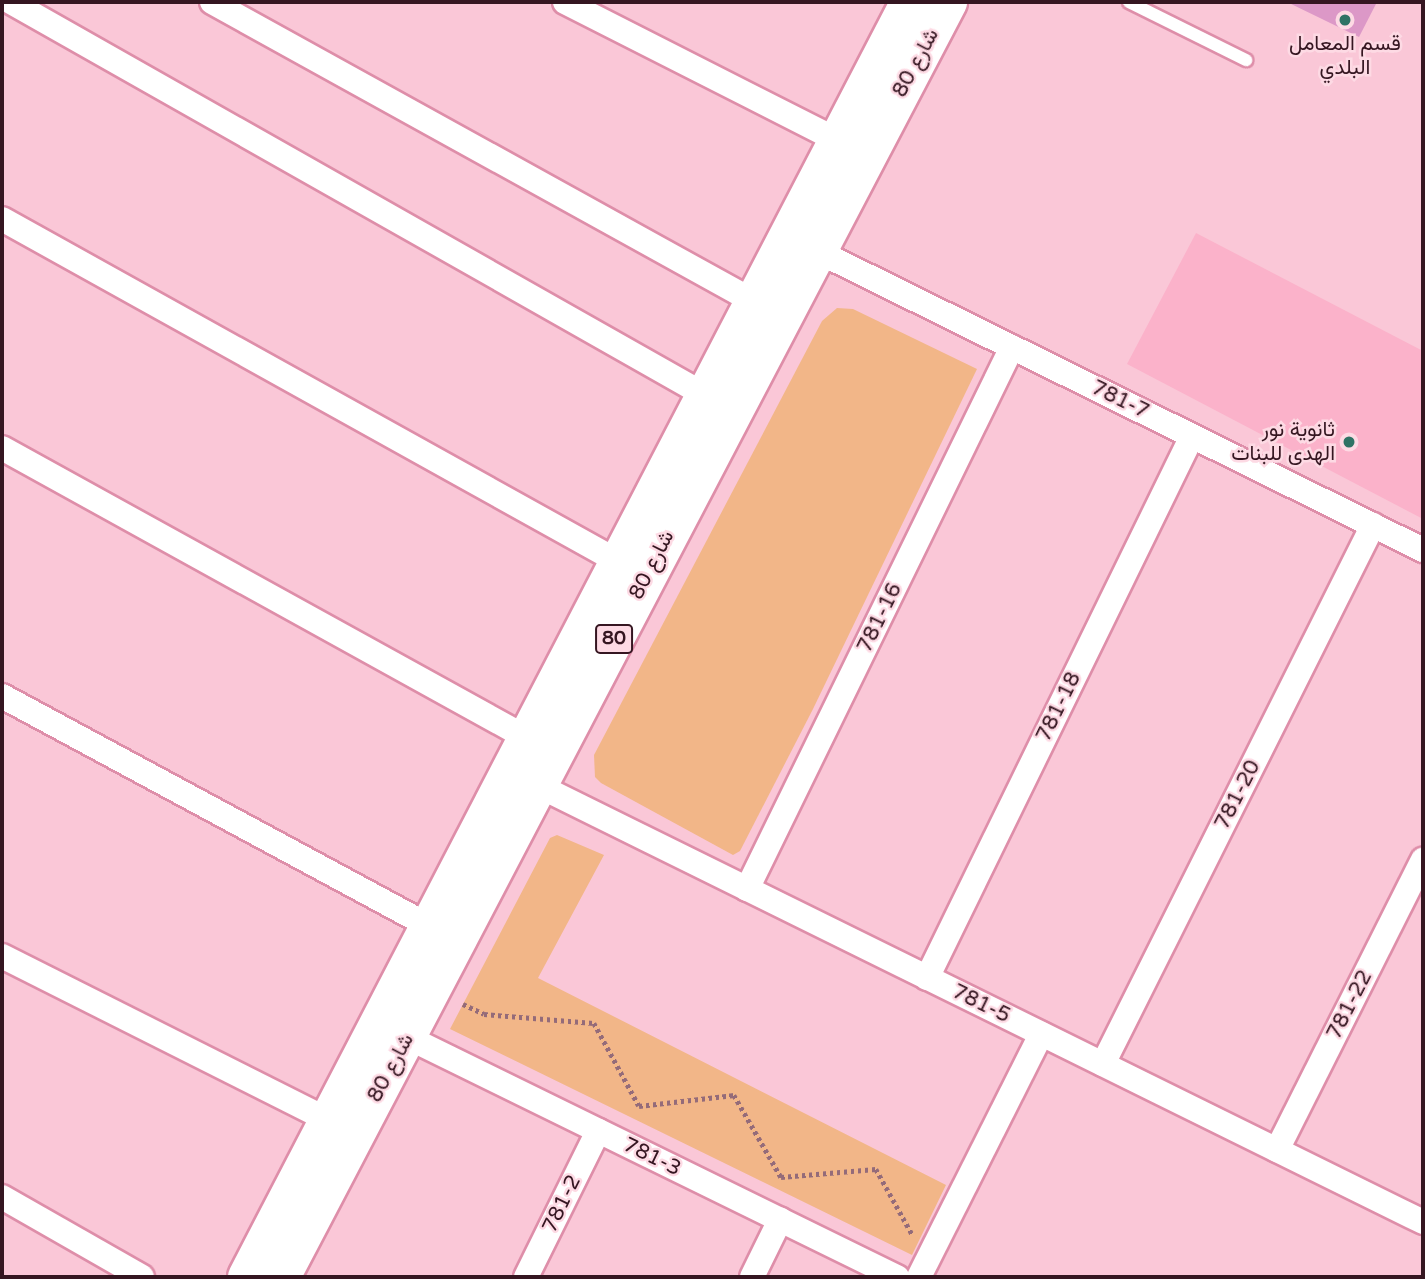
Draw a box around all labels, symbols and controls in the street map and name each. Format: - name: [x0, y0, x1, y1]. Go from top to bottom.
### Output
- marker: قسم المعامل البلدي: [1337, 12, 1353, 28]
- street label: شارع 80: [887, 24, 945, 102]
- place label: قسم المعامل البلدي: [1289, 31, 1401, 81]
- street label: 781-7: [1087, 375, 1153, 425]
- place label: ثانوية نور الهدى للبنات: [1231, 417, 1335, 467]
- marker: ثانوية نور الهدى للبنات: [1341, 434, 1357, 450]
- street label: شارع 80: [624, 526, 680, 604]
- street label: 781-16: [852, 579, 908, 657]
- road number: 80: [595, 624, 633, 654]
- street label: 781-18: [1031, 668, 1087, 746]
- street label: 781-20: [1210, 756, 1266, 834]
- street label: 781-22: [1322, 966, 1378, 1044]
- street label: 781-5: [948, 979, 1014, 1029]
- street label: شارع 80: [362, 1029, 420, 1107]
- street label: 781-3: [619, 1132, 685, 1182]
- street label: 781-2: [537, 1171, 587, 1237]

